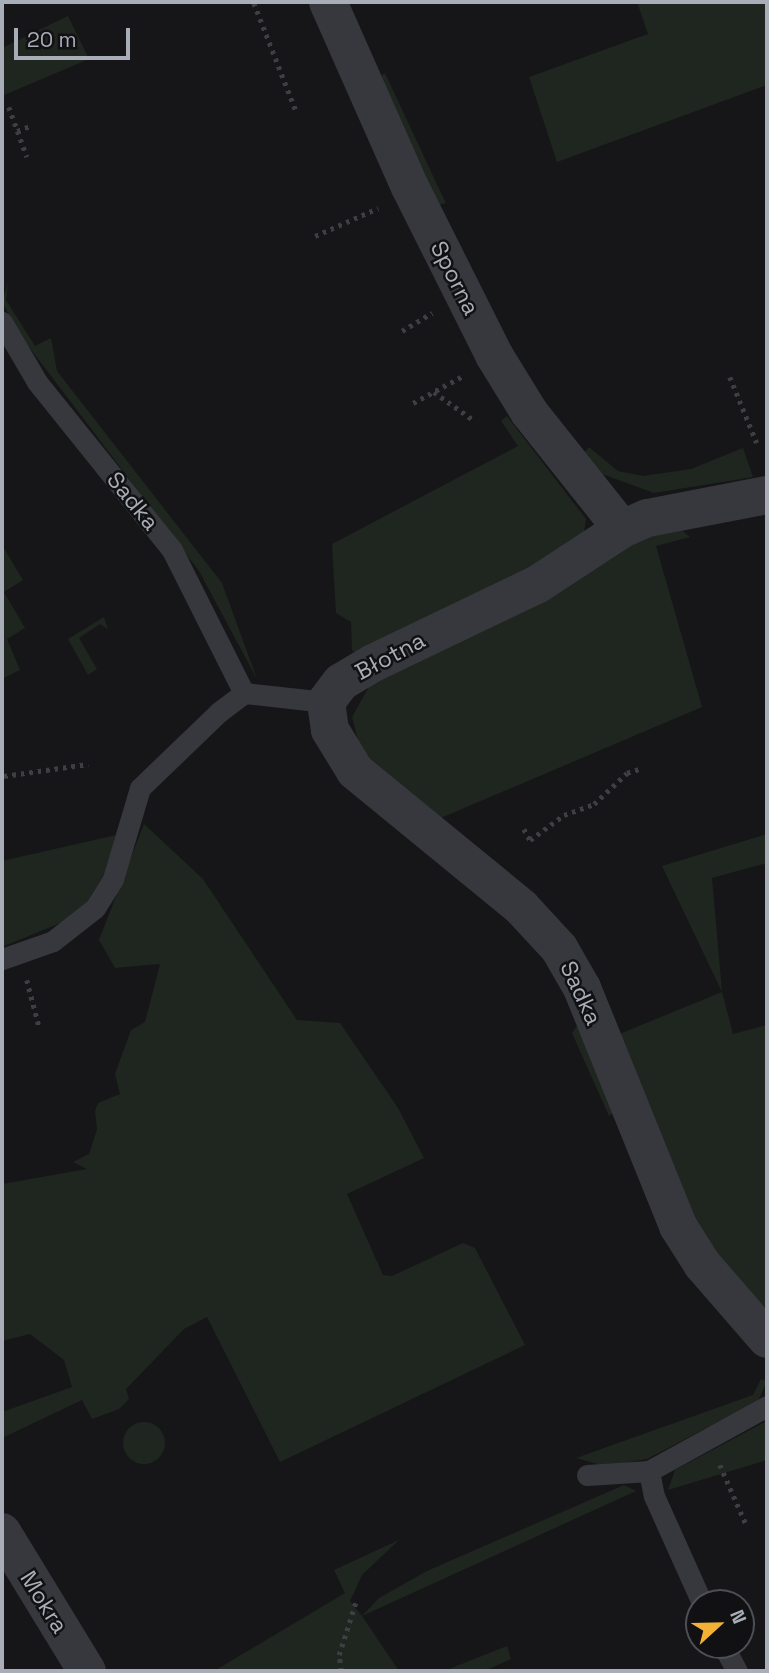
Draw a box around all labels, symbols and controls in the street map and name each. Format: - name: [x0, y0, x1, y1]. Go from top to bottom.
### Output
- scale bar: [18, 14, 133, 58]
- text: 20 m: [27, 26, 77, 53]
- street label: Sporna: [425, 236, 485, 320]
- street label: Sadka: [101, 466, 165, 536]
- street label: Błotna: [350, 626, 430, 686]
- street label: Sadka: [554, 957, 608, 1029]
- street label: Mokra: [14, 1566, 74, 1638]
- north arrow: [685, 1589, 755, 1659]
- text: N: [724, 1606, 752, 1627]

